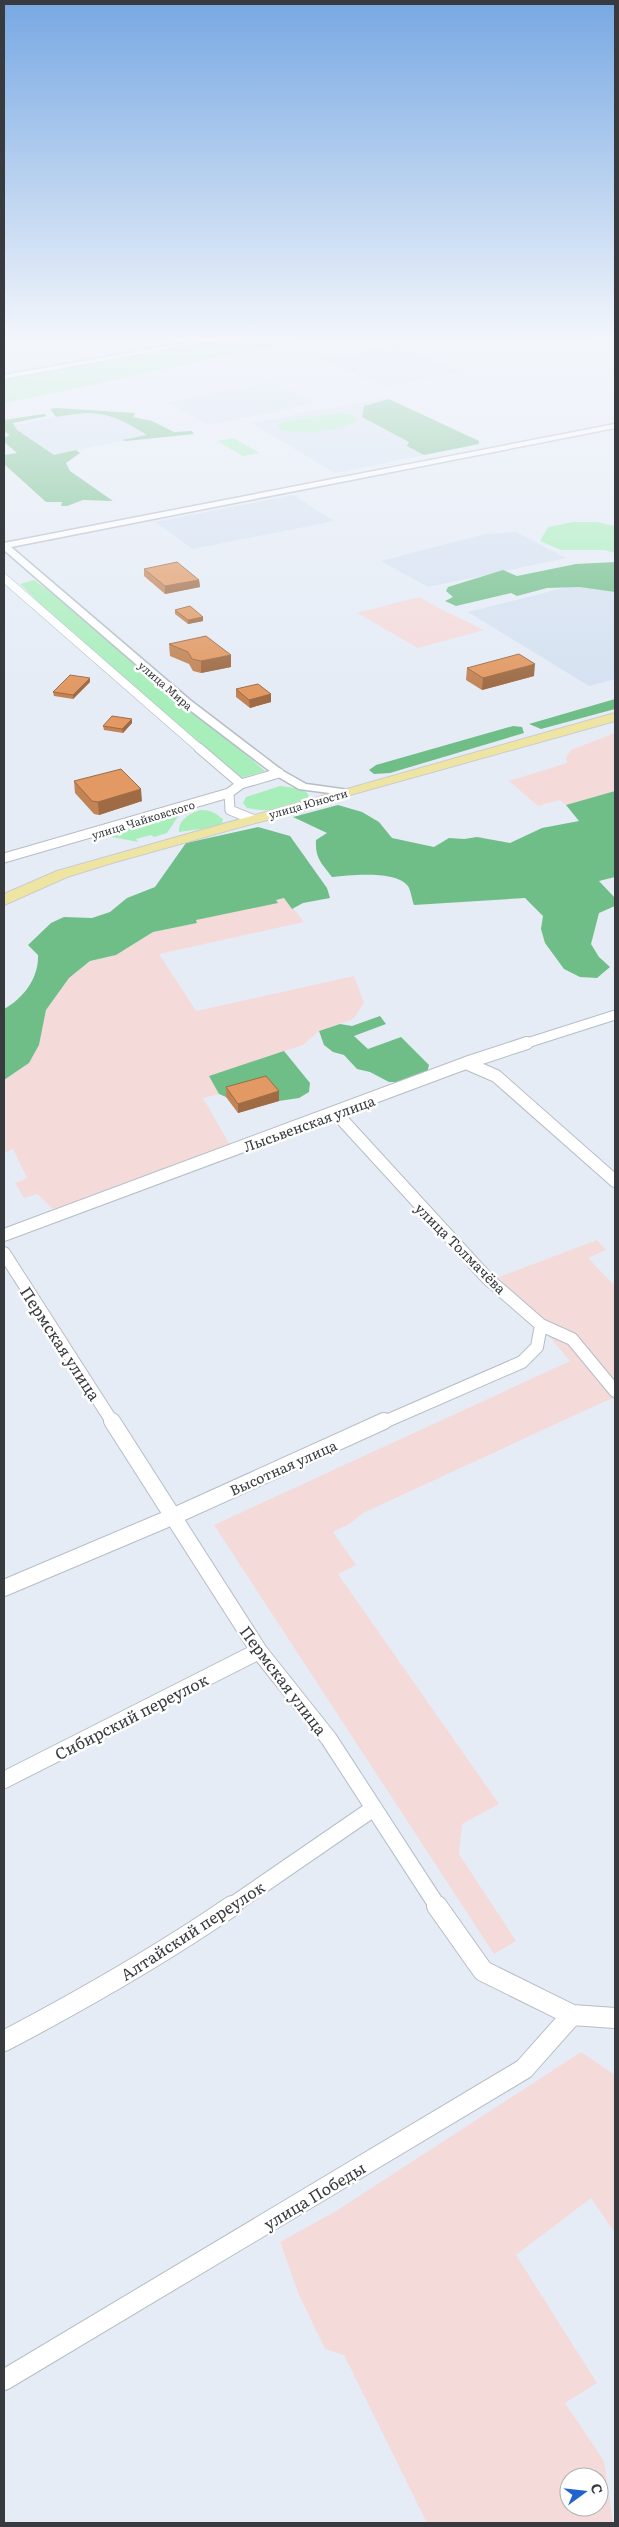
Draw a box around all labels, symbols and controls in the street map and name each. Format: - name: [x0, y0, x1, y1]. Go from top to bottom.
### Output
- street label: улица Мира: [135, 657, 197, 713]
- street label: улица Юности: [267, 784, 349, 822]
- street label: улица Чайковского: [89, 796, 197, 842]
- street label: Лысьвенская улица: [240, 1090, 378, 1156]
- street label: улица Толмачёва: [411, 1198, 511, 1298]
- street label: Пермская улица: [15, 1281, 107, 1405]
- street label: Высотная улица: [226, 1434, 340, 1500]
- street label: Пермская улица: [235, 1620, 334, 1740]
- street label: Сибирский переулок: [50, 1667, 212, 1765]
- street label: Алтайский переулок: [115, 1874, 269, 1986]
- street label: улица Победы: [258, 2155, 370, 2235]
- north arrow: [559, 2467, 609, 2517]
- text: С: [587, 2481, 608, 2496]

